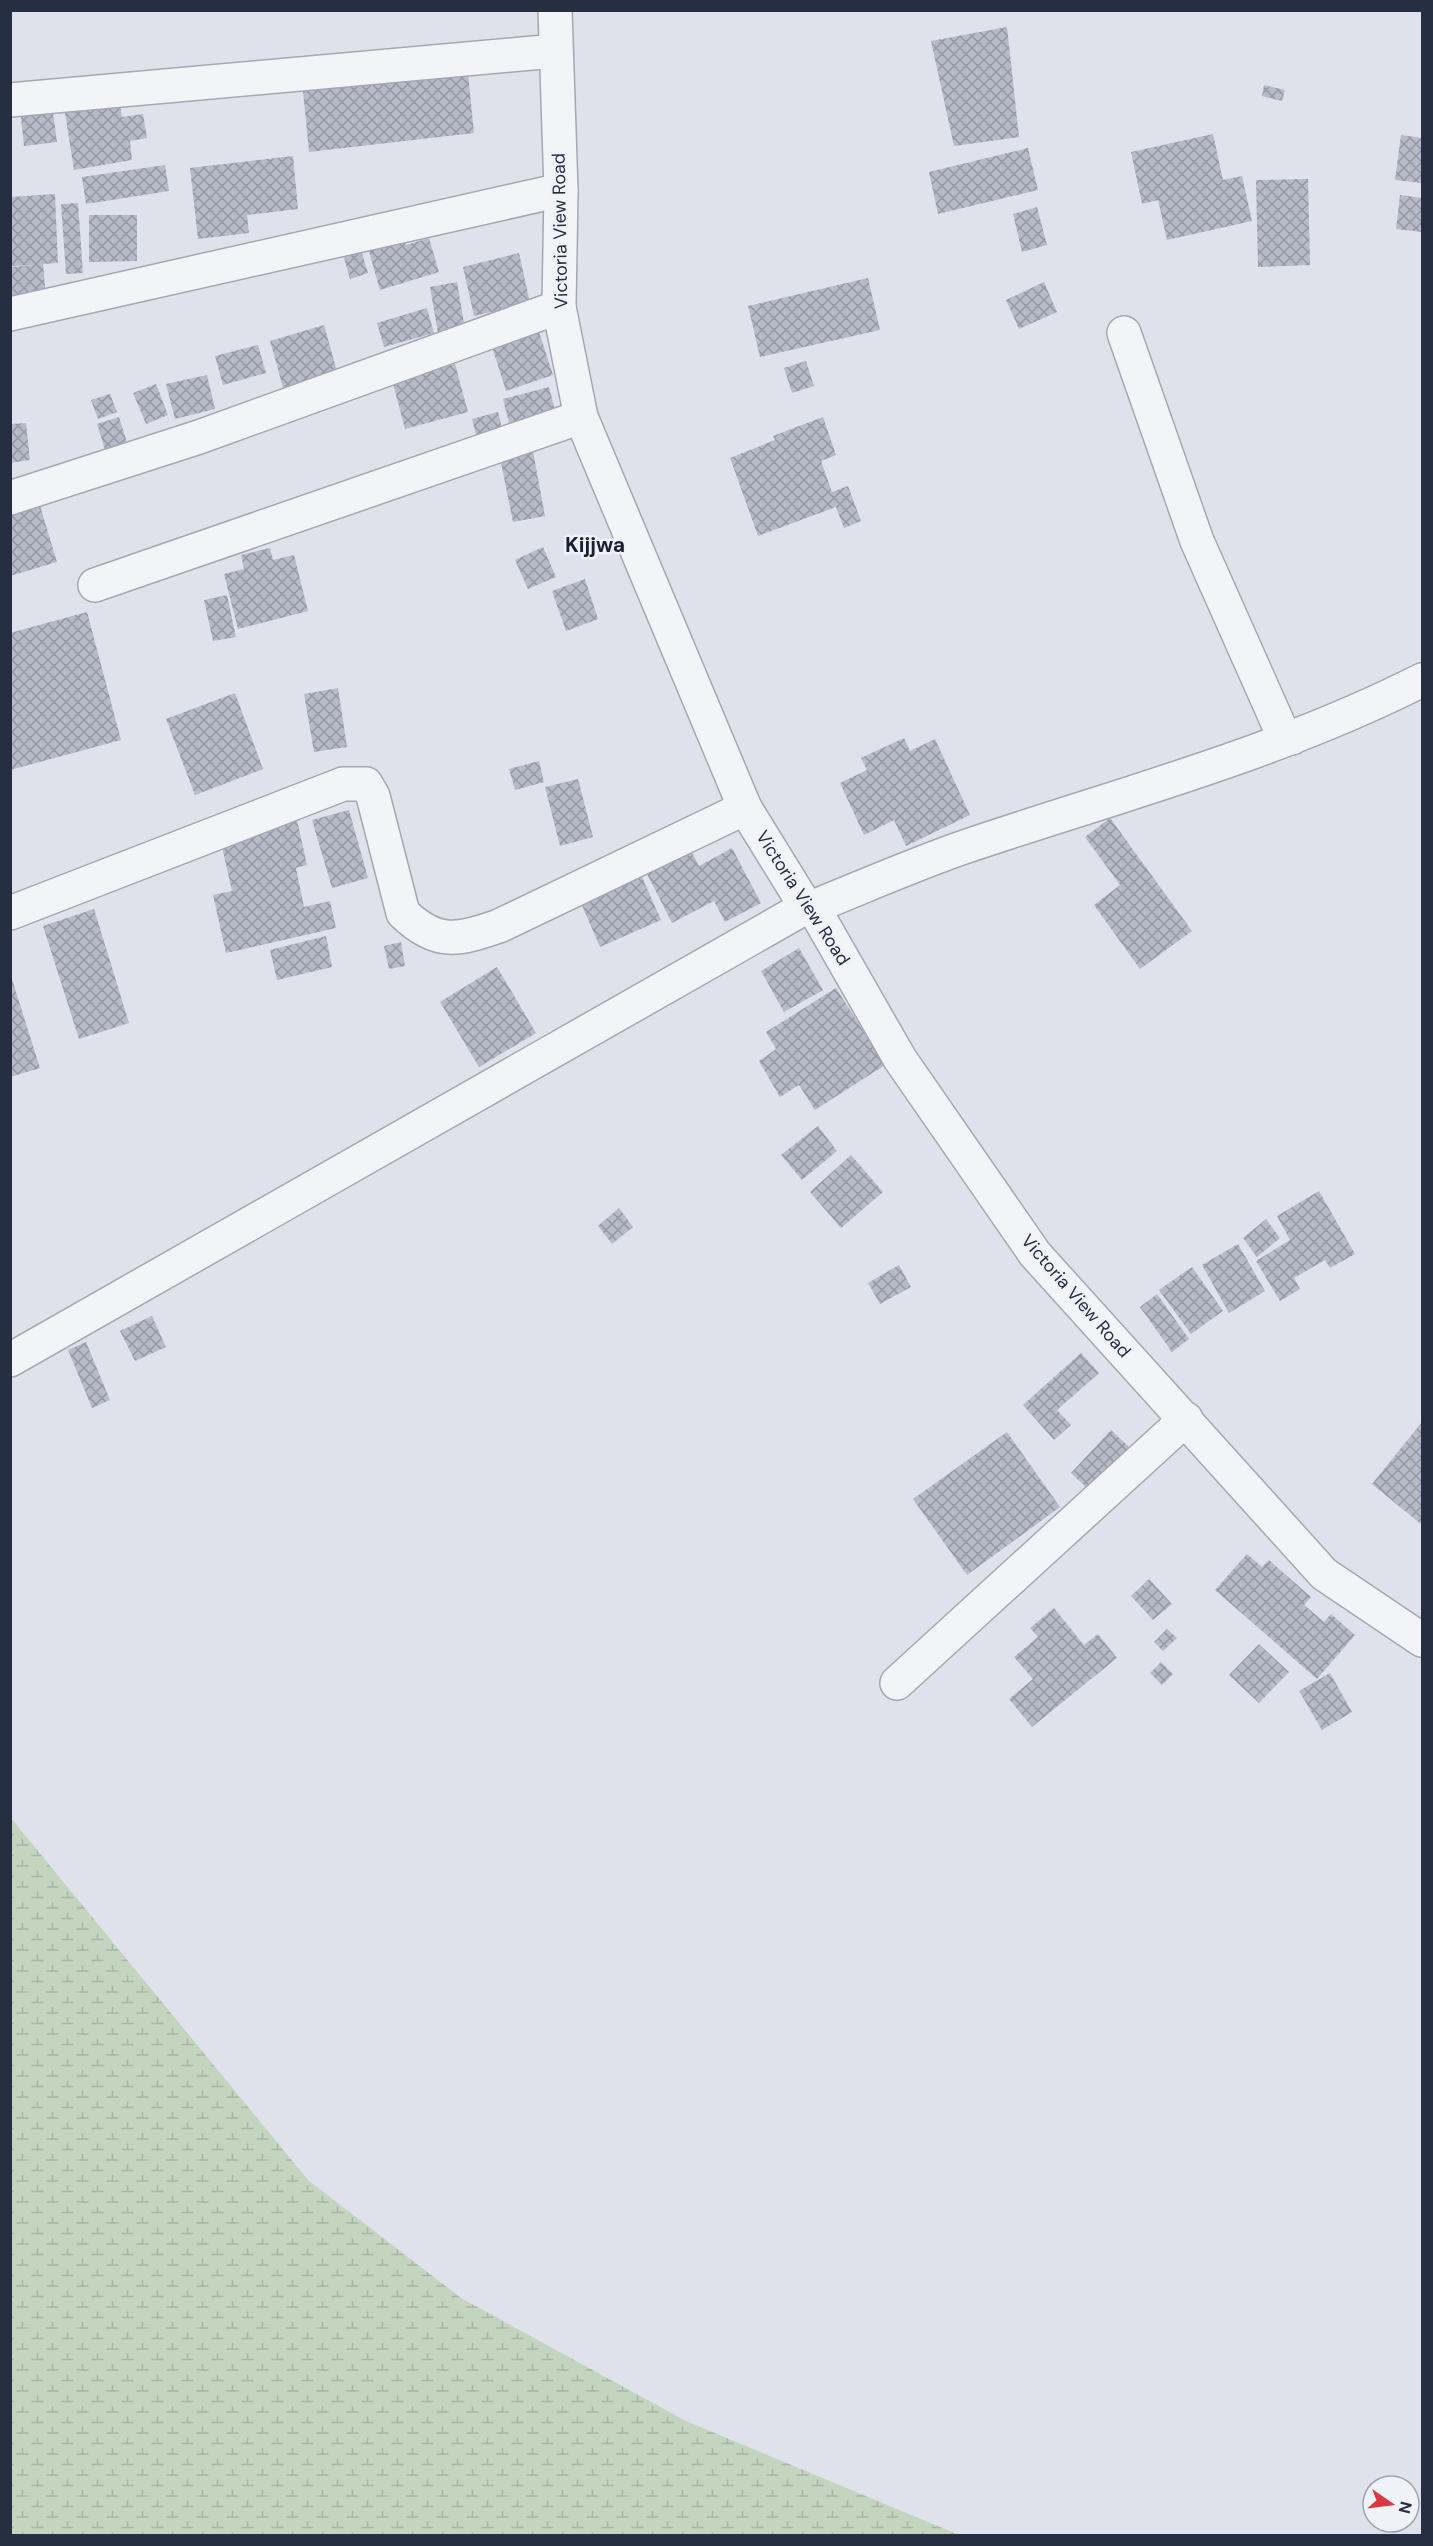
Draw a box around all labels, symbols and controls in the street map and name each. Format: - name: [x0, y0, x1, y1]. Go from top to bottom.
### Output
- street label: Victoria View Road: [547, 153, 573, 309]
- district label: Kijjwa: [565, 531, 625, 559]
- street label: Victoria View Road: [750, 826, 856, 970]
- street label: Victoria View Road: [1016, 1229, 1136, 1363]
- north arrow: [1361, 2474, 1421, 2534]
- text: N: [1393, 2499, 1417, 2516]

